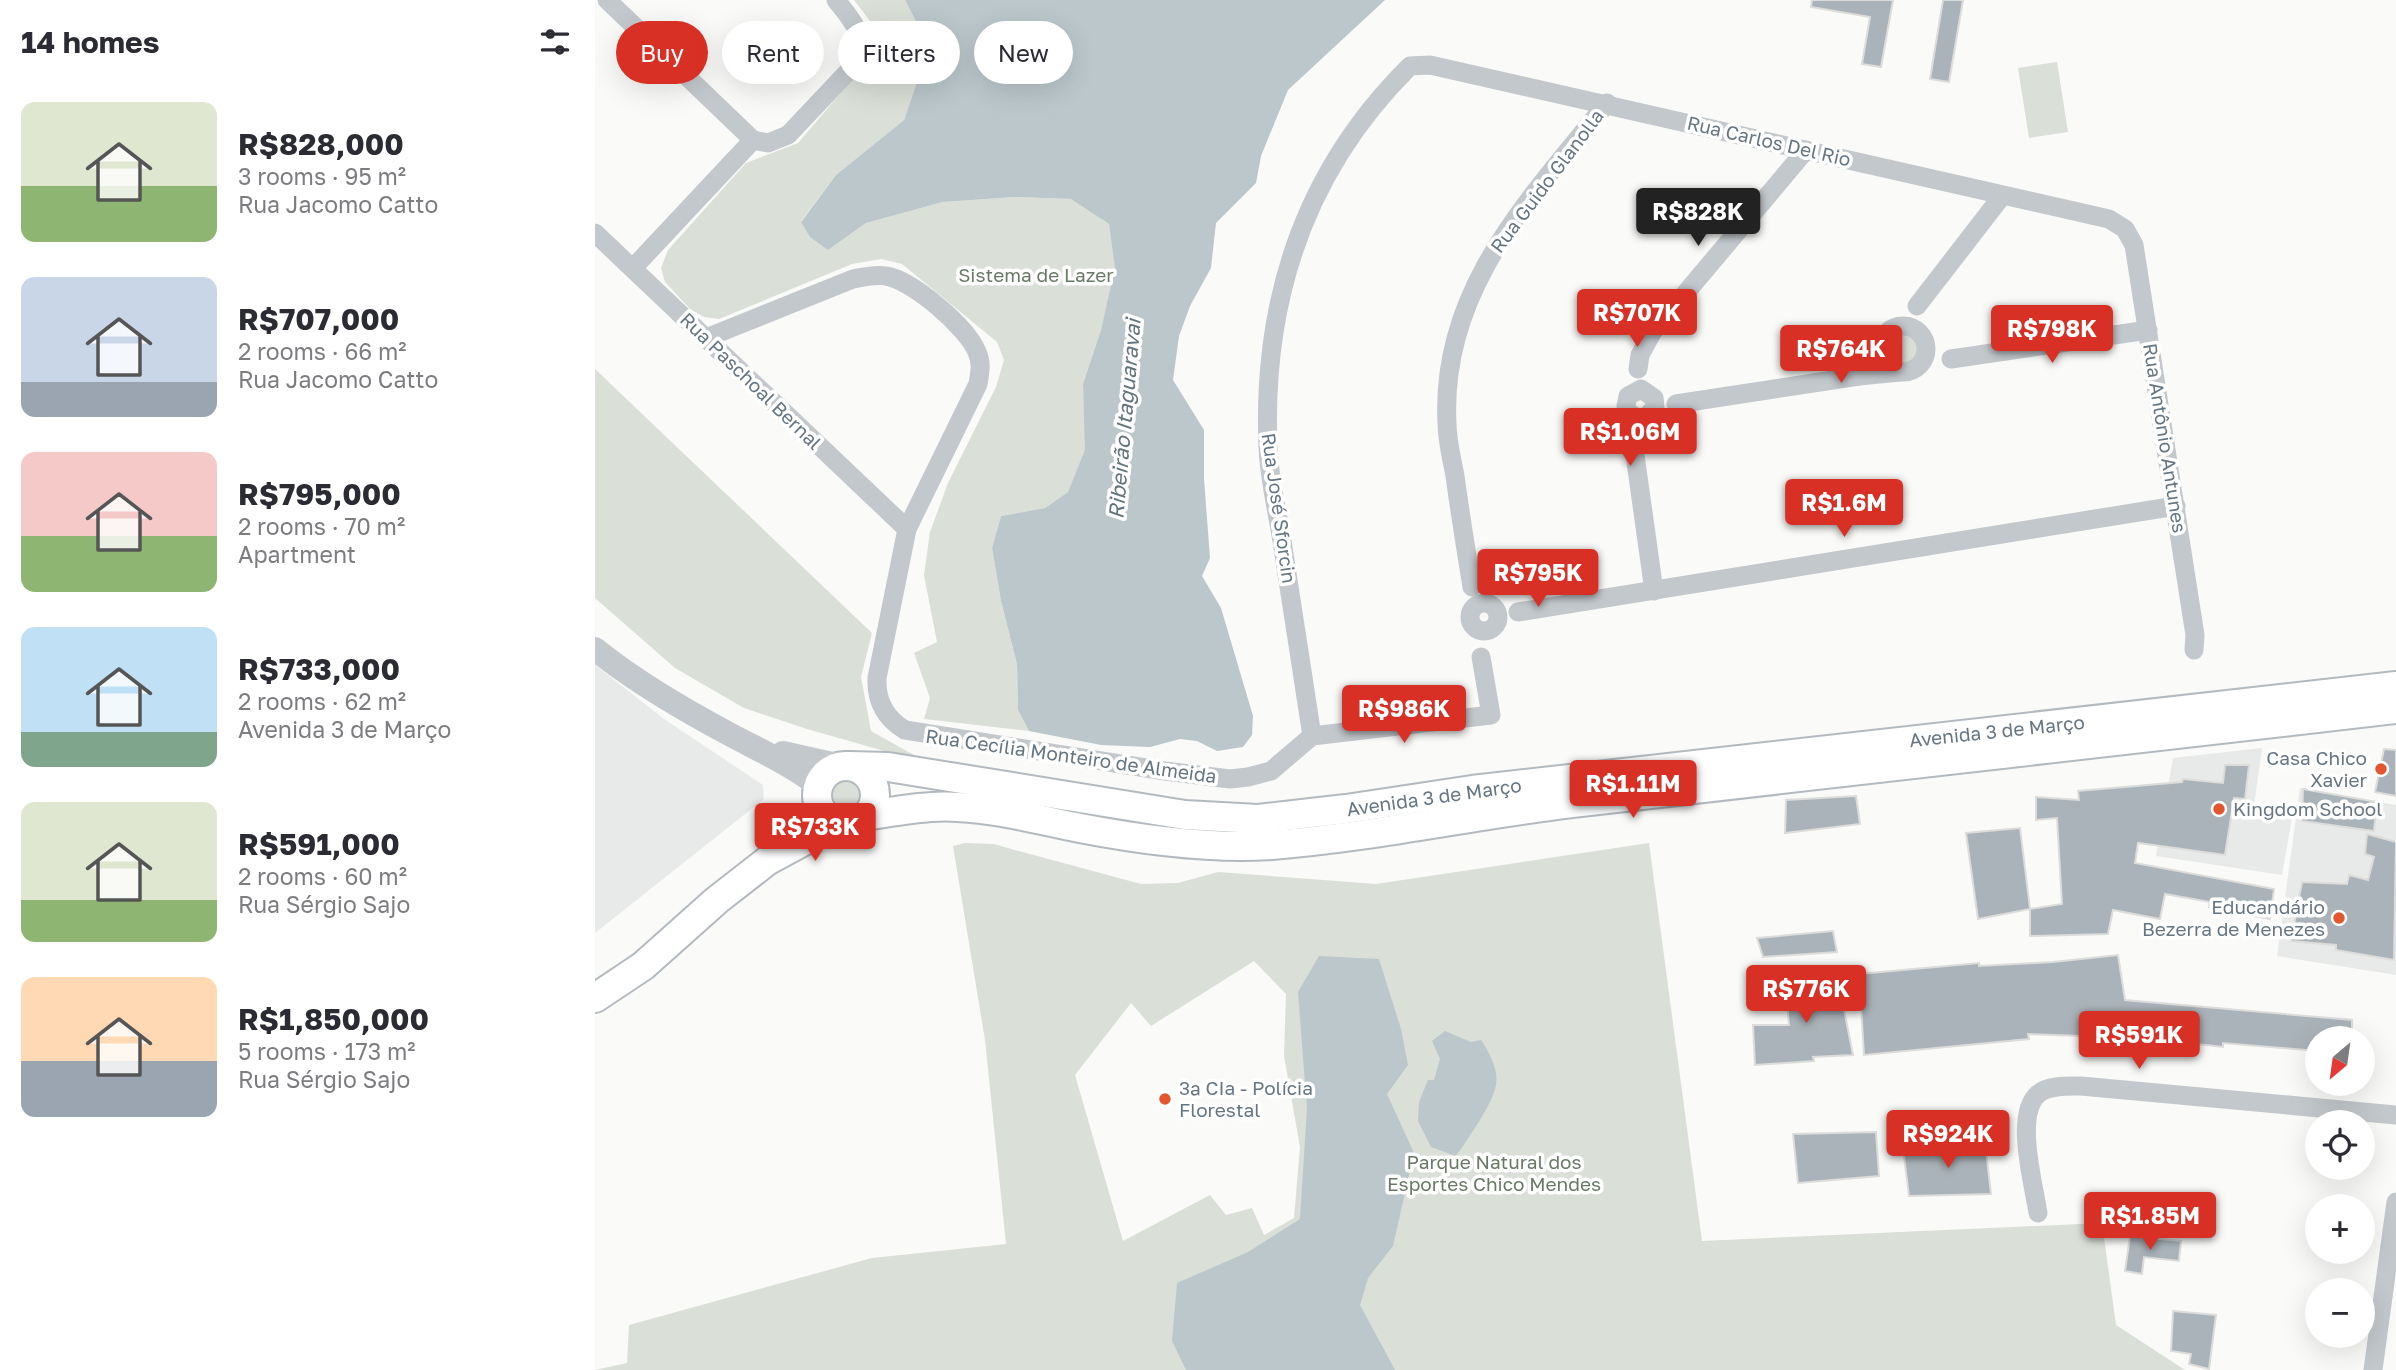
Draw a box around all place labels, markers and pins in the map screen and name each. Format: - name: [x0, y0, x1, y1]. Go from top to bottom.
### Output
- pin: R$828K: [1641, 188, 1755, 248]
- pin: R$707K: [1580, 290, 1694, 349]
- pin: R$798K: [1995, 306, 2109, 365]
- pin: R$764K: [1784, 326, 1898, 385]
- pin: R$1.06M: [1565, 408, 1695, 468]
- pin: R$1.6M: [1787, 480, 1901, 539]
- pin: R$795K: [1481, 550, 1595, 609]
- pin: R$986K: [1347, 686, 1461, 745]
- place label: Casa Chico Xavier: [2266, 746, 2368, 791]
- pin: R$1.11M: [1568, 760, 1698, 820]
- marker: Casa Chico Xavier: [2373, 761, 2389, 777]
- place label: Kingdom School: [2233, 797, 2382, 820]
- marker: Kingdom School: [2211, 801, 2227, 817]
- pin: R$733K: [758, 804, 872, 863]
- place label: Educandário Bezerra de Menezes: [2142, 895, 2325, 940]
- marker: Educandário Bezerra de Menezes: [2331, 910, 2347, 926]
- pin: R$776K: [1749, 965, 1863, 1025]
- pin: R$591K: [2082, 1012, 2196, 1071]
- place label: 3ª CIa - Polícia Florestal: [1179, 1076, 1313, 1121]
- marker: 3ª CIa - Polícia Florestal: [1157, 1091, 1173, 1107]
- pin: R$924K: [1891, 1110, 2005, 1170]
- pin: R$1.85M: [2085, 1192, 2215, 1252]

